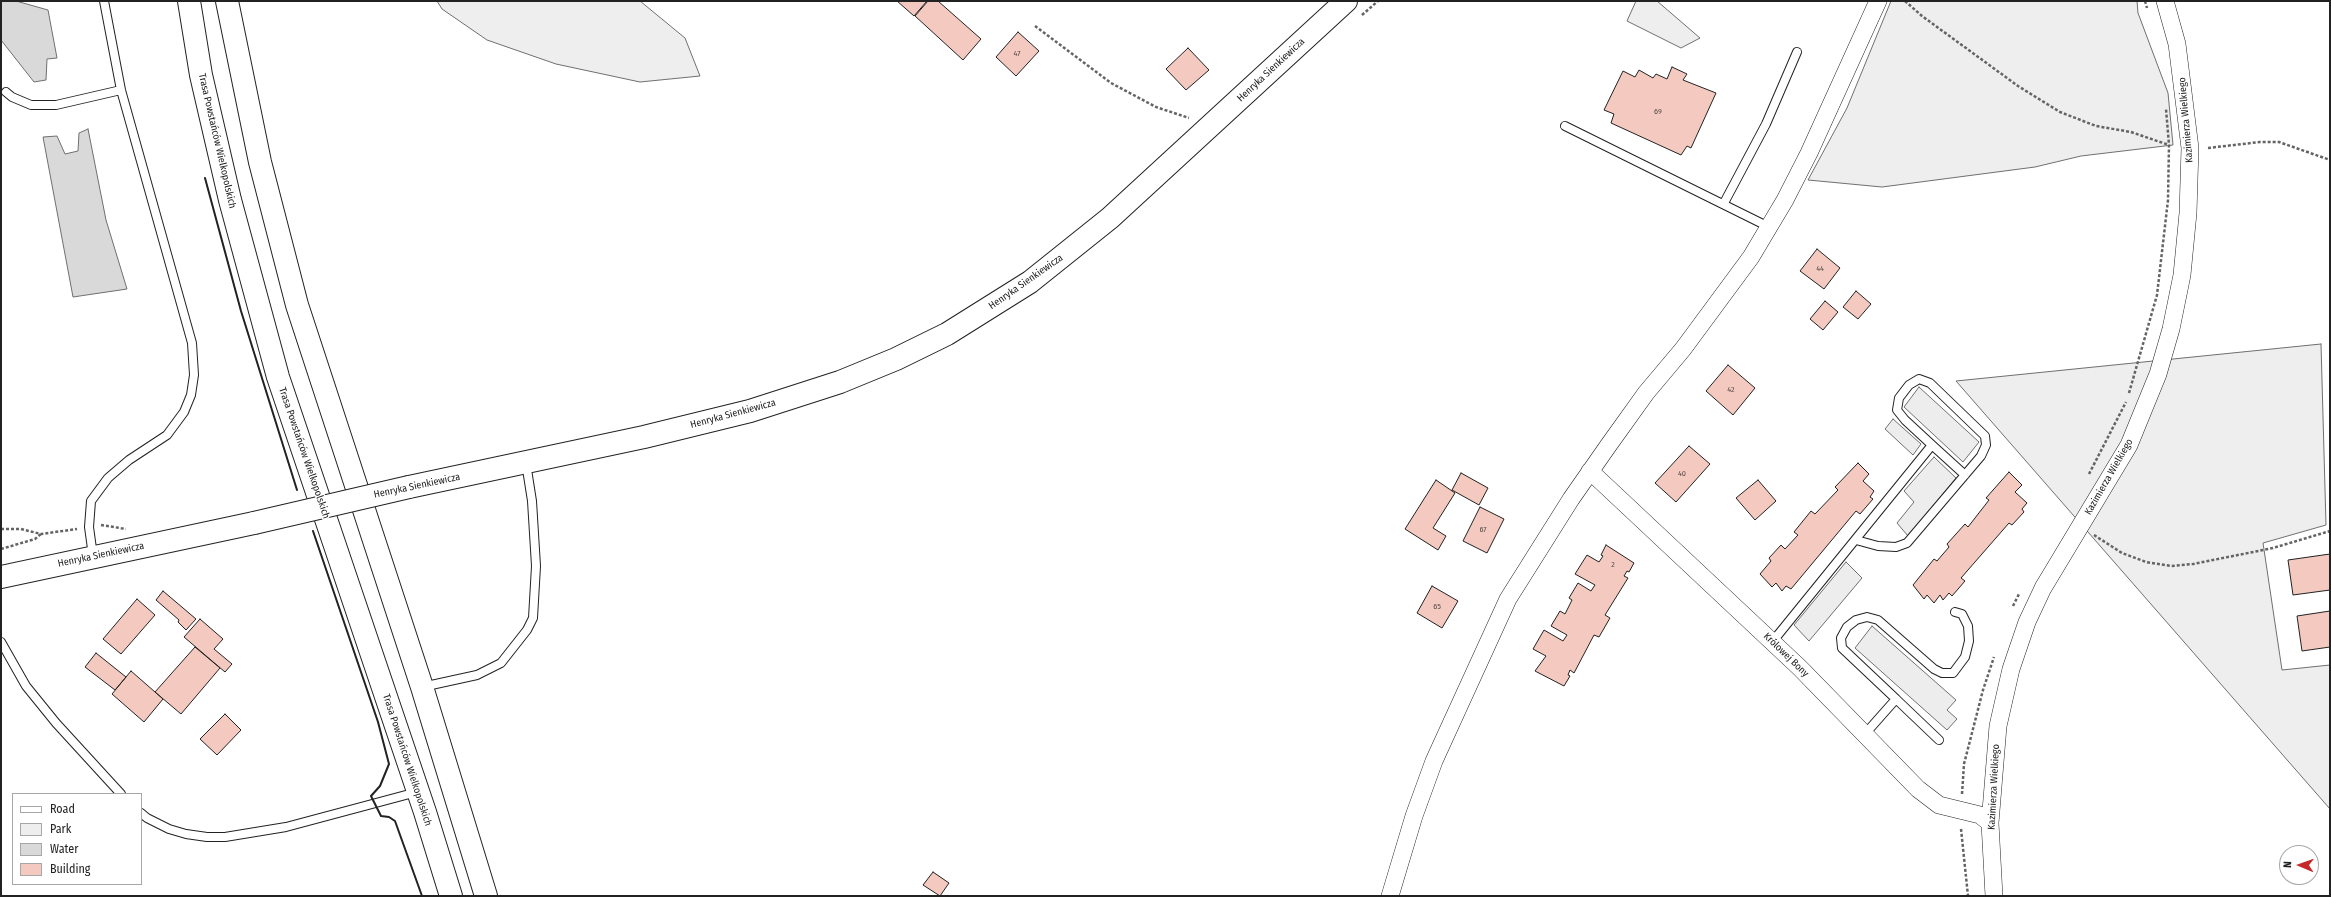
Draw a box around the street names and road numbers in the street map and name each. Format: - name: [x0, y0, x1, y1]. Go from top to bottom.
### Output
- street label: Henryka Sienkiewicza: [1235, 36, 1307, 104]
- street label: Trasa Powstańców Wielkopolskich: [196, 72, 238, 210]
- street label: Kazimierza Wielkiego: [2176, 77, 2196, 163]
- street label: Henryka Sienkiewicza: [987, 252, 1065, 312]
- street label: Trasa Powstańców Wielkopolskich: [276, 386, 332, 520]
- street label: Henryka Sienkiewicza: [689, 397, 777, 431]
- street label: Kazimierza Wielkiego: [2082, 437, 2136, 517]
- street label: Henryka Sienkiewicza: [373, 471, 461, 501]
- street label: Henryka Sienkiewicza: [57, 540, 145, 570]
- street label: Królowej Bony: [1761, 630, 1811, 680]
- street label: Trasa Powstańców Wielkopolskich: [380, 692, 434, 828]
- street label: Kazimierza Wielkiego: [1986, 744, 2002, 830]

